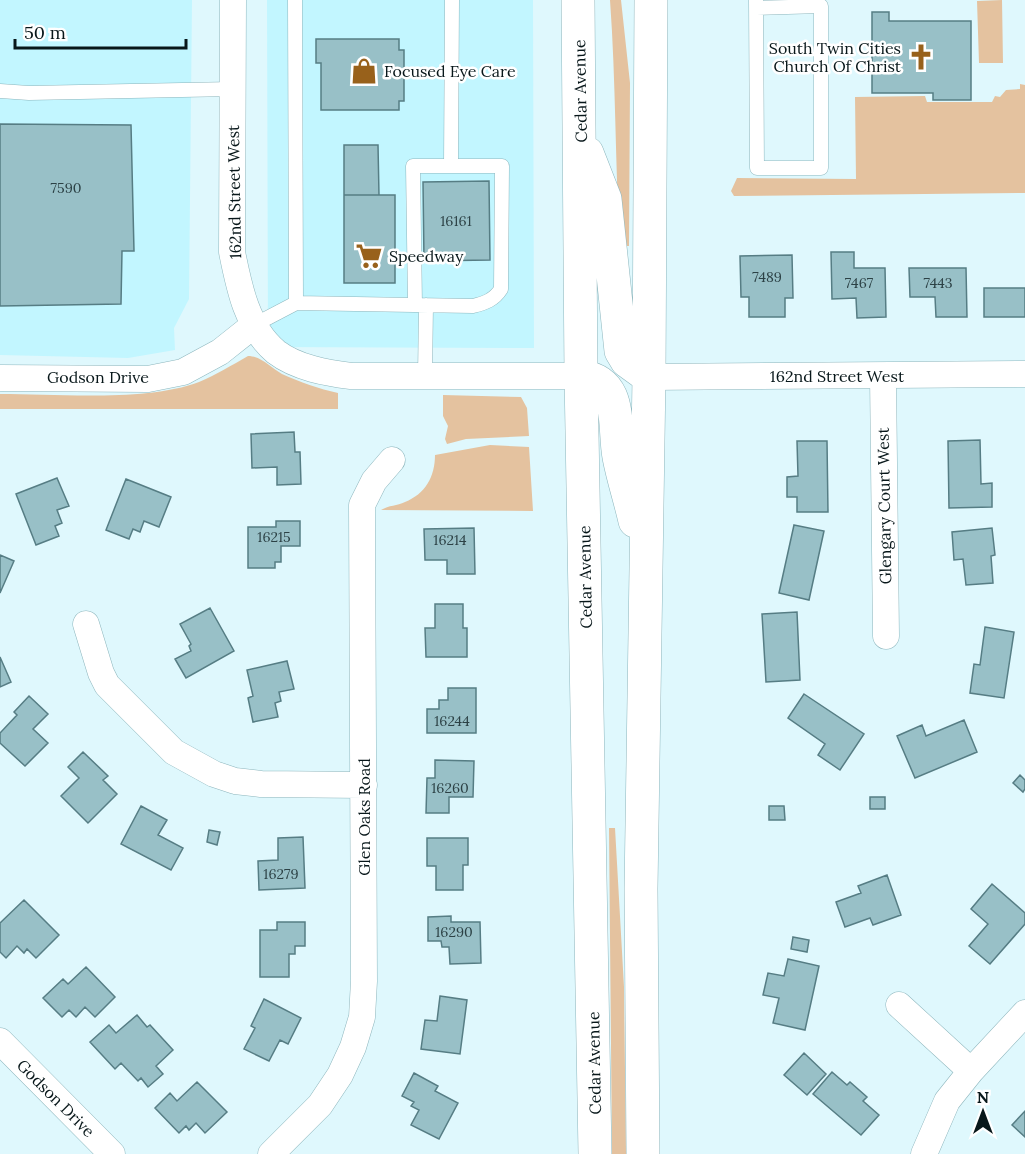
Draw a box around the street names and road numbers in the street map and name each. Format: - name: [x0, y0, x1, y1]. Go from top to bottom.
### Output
- street label: Cedar Avenue: [569, 39, 591, 143]
- street label: 162nd Street West: [223, 124, 245, 259]
- street label: 162nd Street West: [770, 366, 905, 386]
- street label: Godson Drive: [47, 367, 149, 387]
- street label: Glengary Court West: [873, 427, 895, 585]
- street label: Cedar Avenue: [574, 525, 596, 629]
- street label: Glen Oaks Road: [354, 758, 374, 876]
- street label: Cedar Avenue: [583, 1011, 605, 1115]
- street label: Godson Drive: [13, 1055, 99, 1141]

